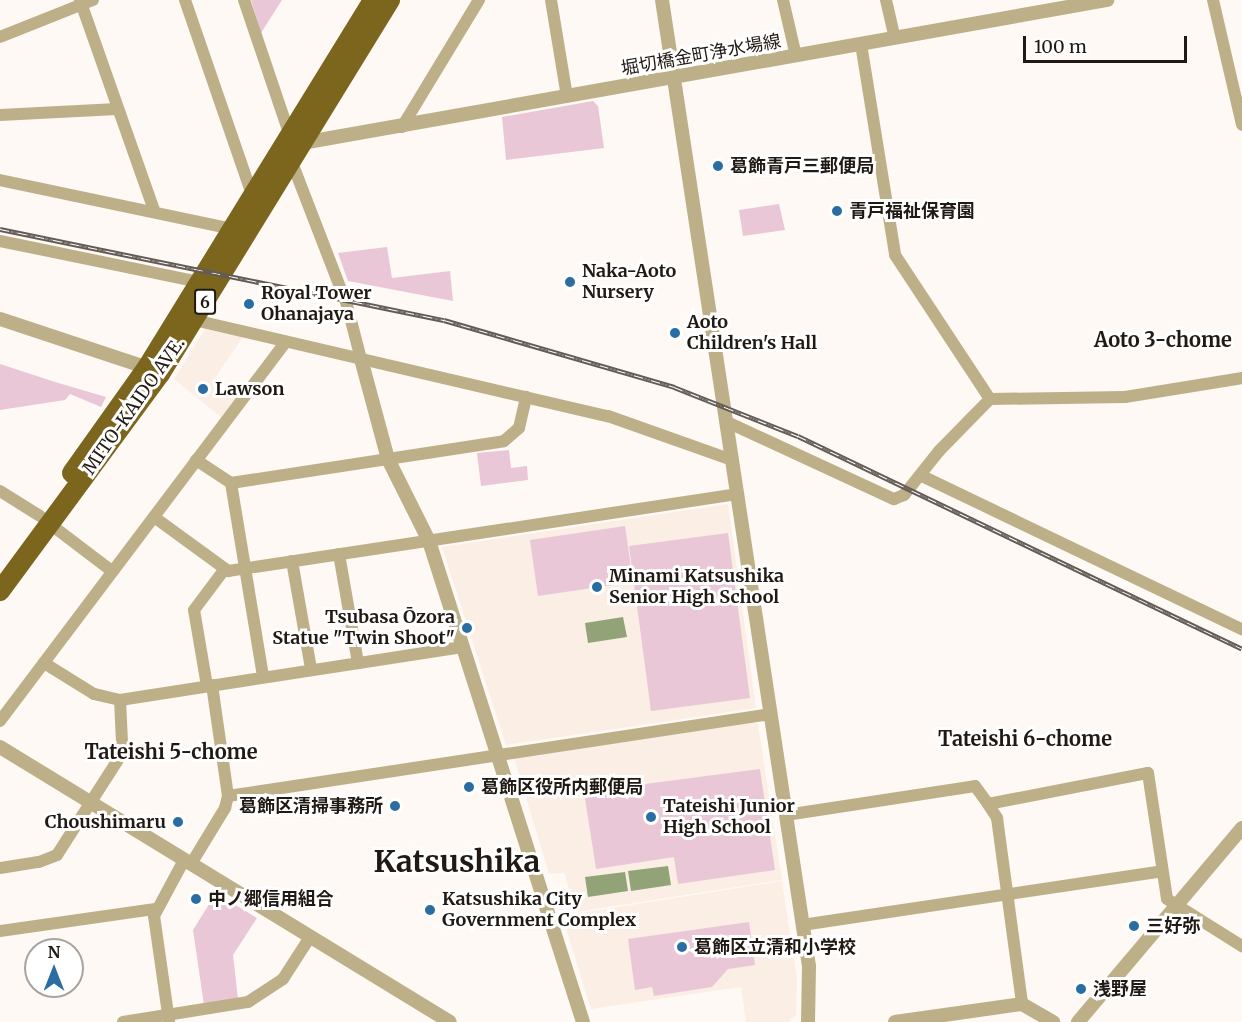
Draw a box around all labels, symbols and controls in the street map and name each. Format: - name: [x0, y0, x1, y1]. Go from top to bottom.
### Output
- scale bar: [1026, 24, 1190, 62]
- street label: 堀切橋金町浄水場線: [619, 30, 783, 80]
- text: 100 m: [1034, 35, 1087, 58]
- place label: 葛飾青戸三郵便局: [730, 155, 874, 177]
- marker: 葛飾青戸三郵便局: [711, 159, 725, 173]
- place label: 青戸福祉保育園: [849, 200, 975, 222]
- marker: 青戸福祉保育園: [830, 204, 844, 218]
- place label: Naka-Aoto Nursery: [582, 261, 676, 304]
- marker: Naka-Aoto Nursery: [563, 275, 577, 289]
- place label: Royal Tower Ohanajaya: [261, 283, 372, 326]
- road number: 6: [193, 289, 217, 315]
- marker: Royal Tower Ohanajaya: [242, 297, 256, 311]
- place label: Aoto Children's Hall: [687, 312, 817, 354]
- marker: Aoto Children's Hall: [668, 326, 682, 340]
- district label: Aoto 3-chome: [1094, 327, 1232, 351]
- street label: MITO-KAIDO AVE.: [79, 333, 189, 479]
- place label: Lawson: [215, 378, 285, 400]
- marker: Lawson: [196, 382, 210, 396]
- place label: Minami Katsushika Senior High School: [609, 566, 784, 608]
- marker: Minami Katsushika Senior High School: [590, 580, 604, 594]
- place label: Tsubasa Ōzora Statue "Twin Shoot": [272, 607, 455, 650]
- marker: Tsubasa Ōzora Statue "Twin Shoot": [460, 621, 474, 635]
- district label: Tateishi 6-chome: [938, 726, 1112, 750]
- district label: Tateishi 5-chome: [84, 739, 258, 763]
- place label: 葛飾区役所内郵便局: [481, 776, 643, 798]
- marker: 葛飾区役所内郵便局: [462, 780, 476, 794]
- place label: 葛飾区清掃事務所: [239, 795, 383, 817]
- place label: Tateishi Junior High School: [663, 796, 795, 838]
- marker: 葛飾区清掃事務所: [388, 799, 402, 813]
- marker: Tateishi Junior High School: [644, 810, 658, 824]
- place label: Choushimaru: [45, 811, 166, 833]
- marker: Choushimaru: [171, 815, 185, 829]
- district label: Katsushika: [374, 843, 540, 879]
- place label: 中ノ郷信用組合: [208, 888, 334, 910]
- place label: Katsushika City Government Complex: [442, 889, 636, 932]
- marker: 中ノ郷信用組合: [189, 892, 203, 906]
- marker: Katsushika City Government Complex: [423, 903, 437, 917]
- place label: 三好弥: [1146, 915, 1200, 937]
- marker: 三好弥: [1127, 919, 1141, 933]
- place label: 葛飾区立清和小学校: [694, 936, 856, 958]
- north arrow: [24, 938, 84, 998]
- marker: 葛飾区立清和小学校: [675, 940, 689, 954]
- text: N: [48, 942, 60, 962]
- place label: 浅野屋: [1093, 978, 1147, 1000]
- marker: 浅野屋: [1074, 982, 1088, 996]

